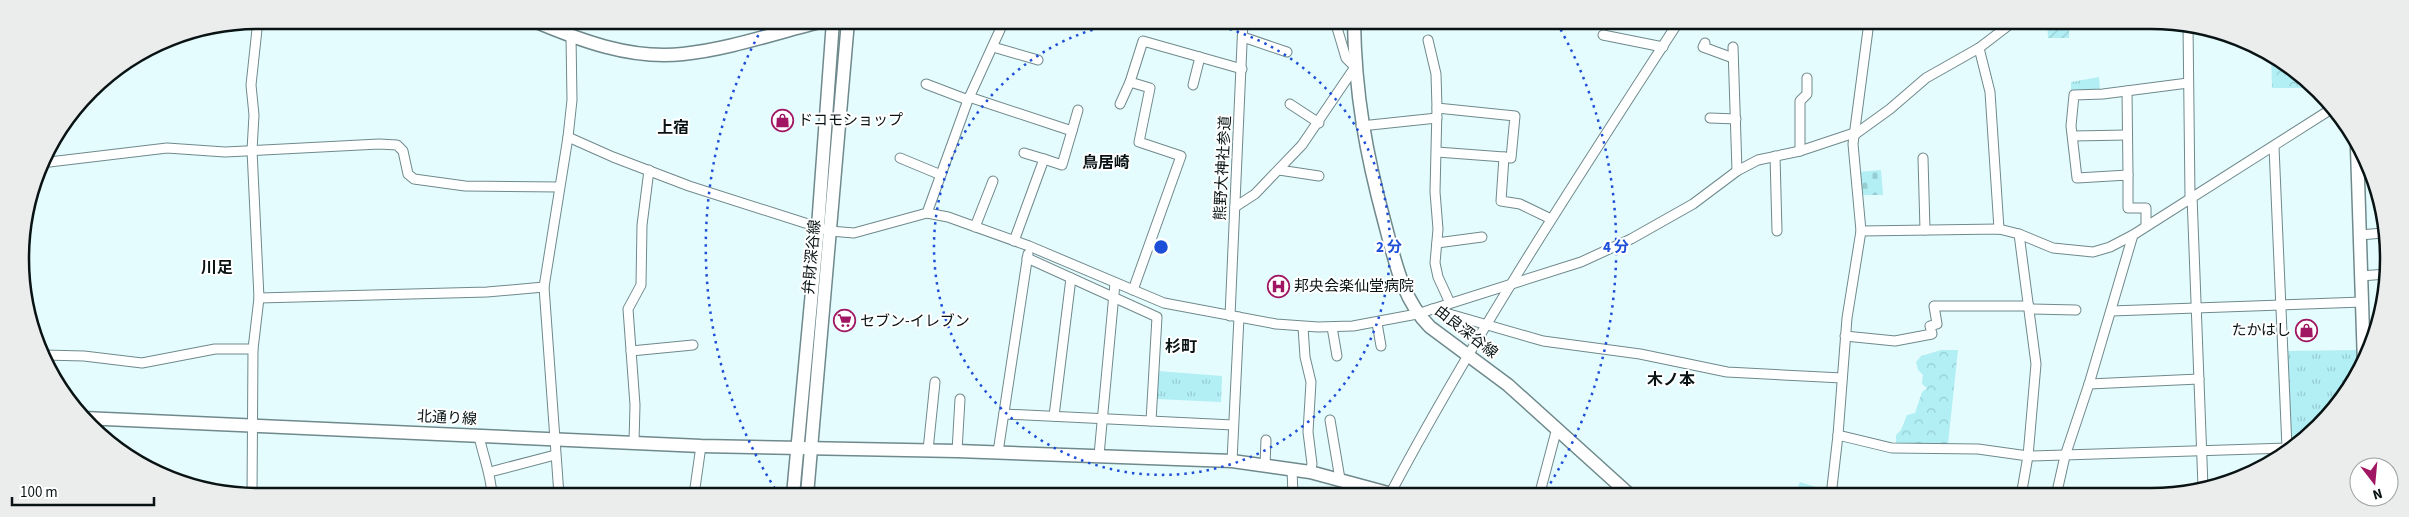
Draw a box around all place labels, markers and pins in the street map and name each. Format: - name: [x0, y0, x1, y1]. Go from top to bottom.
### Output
- shop icon: ドコモショップ: [770, 108, 794, 132]
- place label: ドコモショップ: [798, 110, 903, 131]
- centre of rings: [1152, 238, 1170, 256]
- hospital icon: 邦央会楽仙堂病院: [1266, 274, 1290, 298]
- place label: 邦央会楽仙堂病院: [1294, 276, 1414, 297]
- supermarket icon: セブン-イレブン: [832, 309, 856, 333]
- place label: セブン-イレブン: [860, 311, 970, 332]
- shop icon: たかはし: [2295, 318, 2319, 342]
- place label: たかはし: [2232, 320, 2291, 341]

